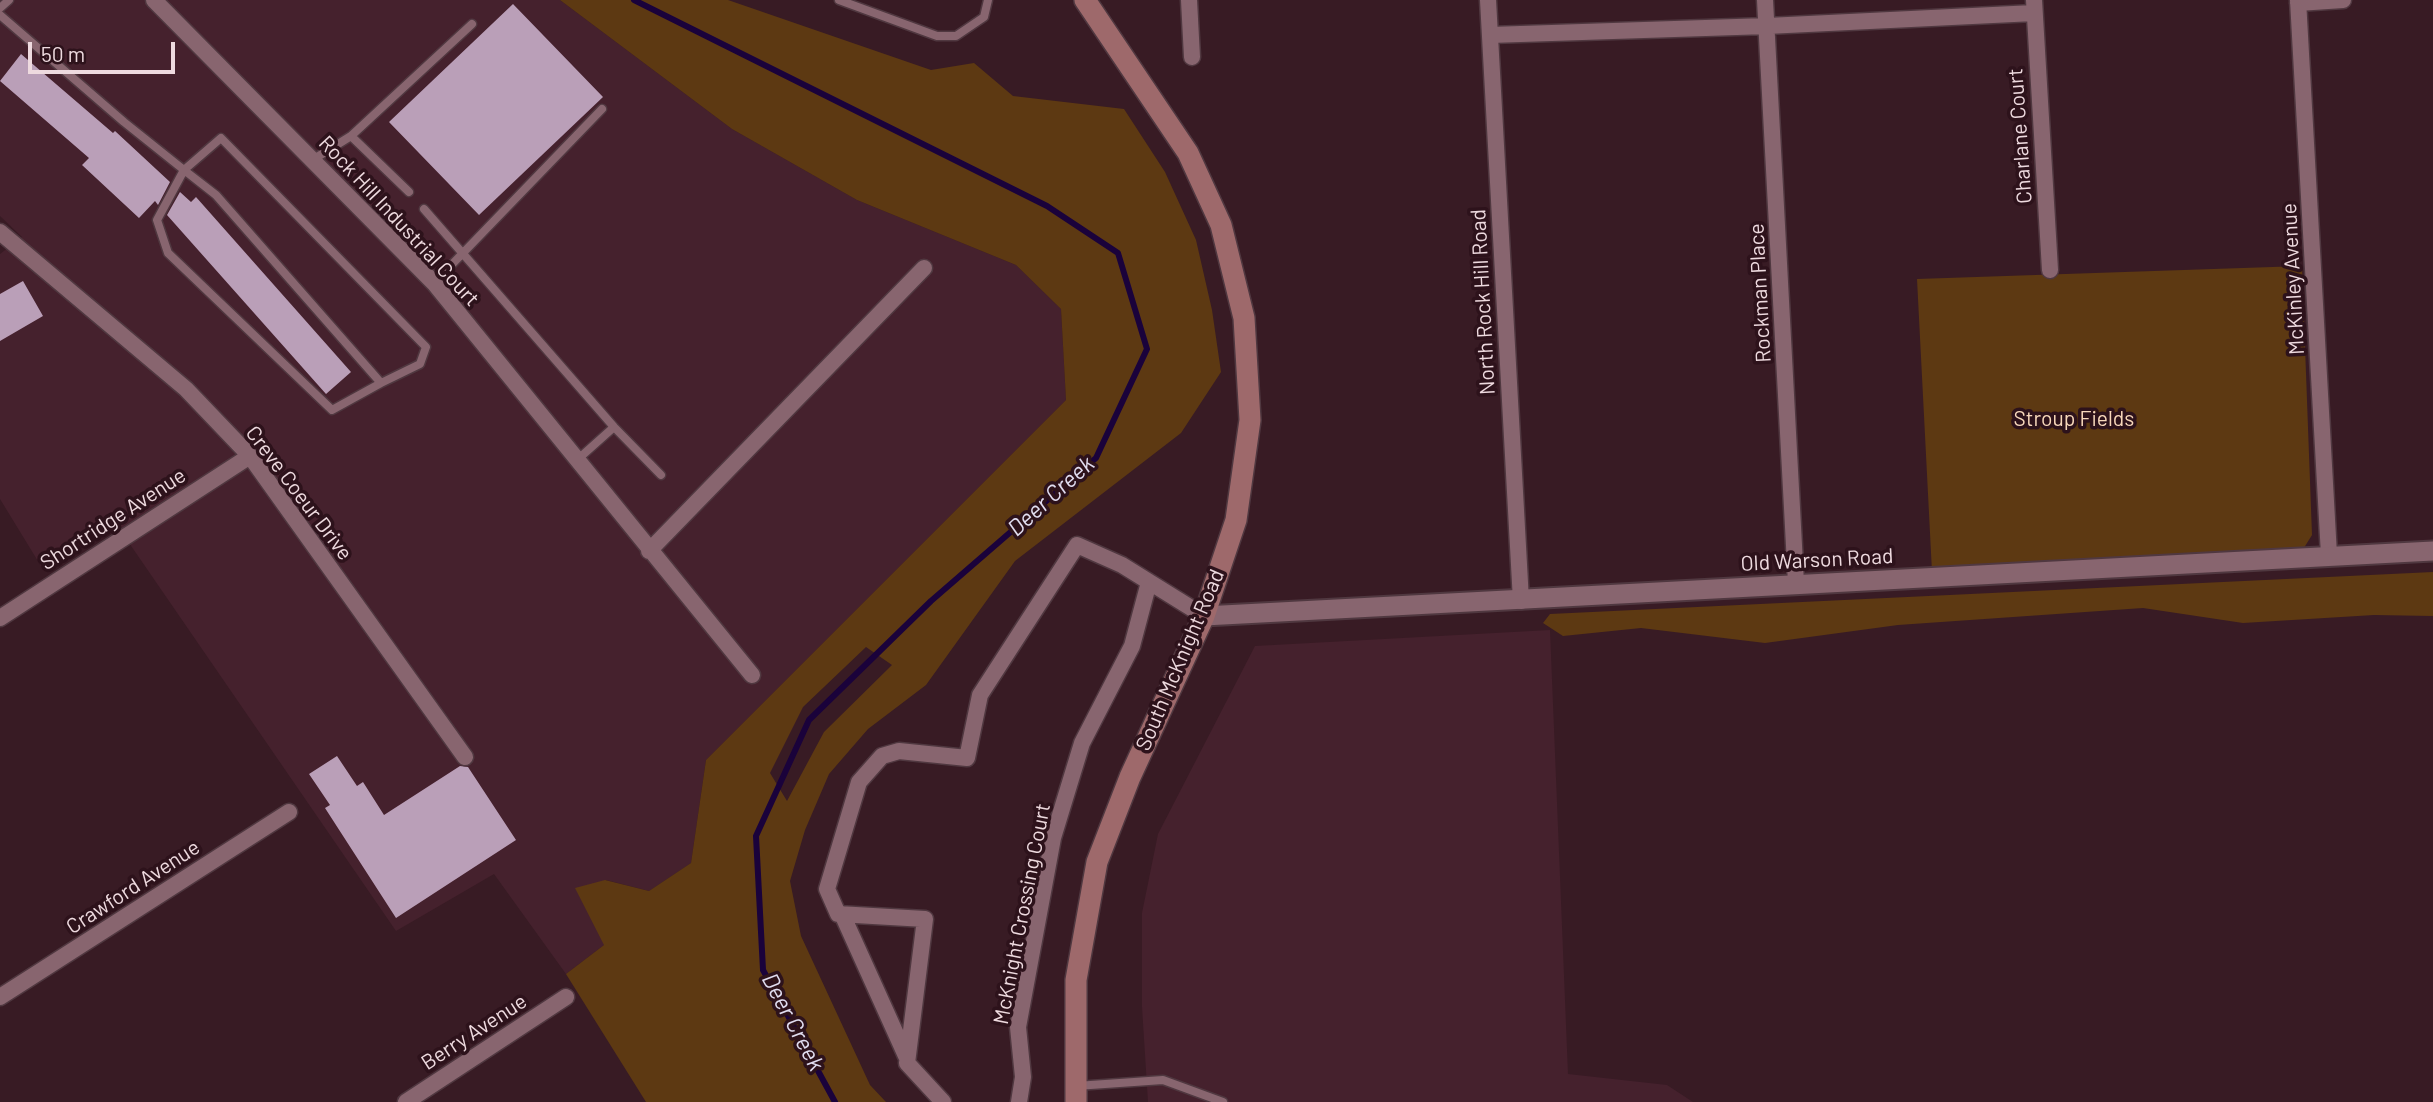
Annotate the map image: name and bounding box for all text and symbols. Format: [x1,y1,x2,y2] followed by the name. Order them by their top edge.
[32,28,178,72] scale bar
[41,41,85,66] text: 50 m
[2003,67,2037,205] street label: Charlane Court
[314,131,484,311] street label: Rock Hill Industrial Court
[2276,203,2310,355] street label: McKinley Avenue
[1466,208,1500,396] street label: North Rock Hill Road
[1744,223,1776,363] street label: Rockman Place
[2014,406,2134,432] park label: Stroup Fields
[240,421,358,565] street label: Creve Coeur Drive
[1002,450,1100,542] water label: Deer Creek
[36,463,190,575] street label: Shortridge Avenue
[1740,543,1894,577] street label: Old Warson Road
[1130,566,1230,754] street label: South McKnight Road
[988,801,1056,1027] street label: McKnight Crossing Court
[62,835,204,939] street label: Crawford Avenue
[756,968,830,1076] water label: Deer Creek
[416,989,532,1075] street label: Berry Avenue

